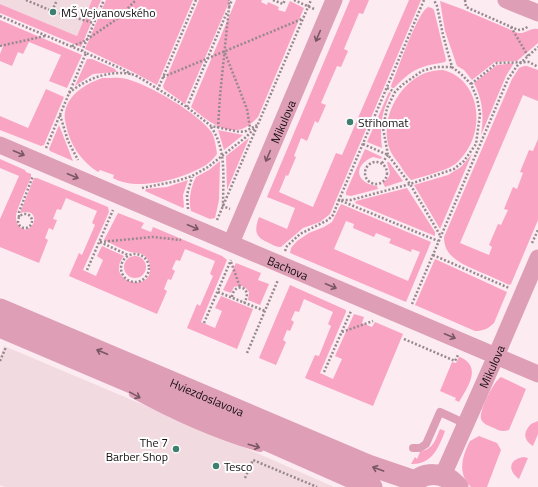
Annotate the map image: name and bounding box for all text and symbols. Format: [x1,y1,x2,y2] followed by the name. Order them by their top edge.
[61,3,156,22] place label: MŠ Vejvanovského
[48,7,58,17] marker: MŠ Vejvanovského
[314,29,322,41] one-way arrow
[265,97,300,146] street label: Mikulova
[358,113,409,132] place label: Střihomat
[345,117,355,127] marker: Střihomat
[263,149,271,161] one-way arrow
[12,150,24,157] one-way arrow
[67,173,79,181] one-way arrow
[187,224,199,231] one-way arrow
[264,250,312,285] street label: Bachova
[324,282,336,290] one-way arrow
[444,333,456,341] one-way arrow
[473,342,509,391] street label: Mikulova
[96,348,108,355] one-way arrow
[167,373,247,421] street label: Hviezdoslavova
[128,391,140,399] one-way arrow
[106,433,168,466] place label: The 7 Barber Shop
[247,443,260,450] one-way arrow
[171,444,181,454] marker: The 7 Barber Shop
[224,457,252,476] place label: Tesco
[211,461,221,471] marker: Tesco
[371,465,384,472] one-way arrow

